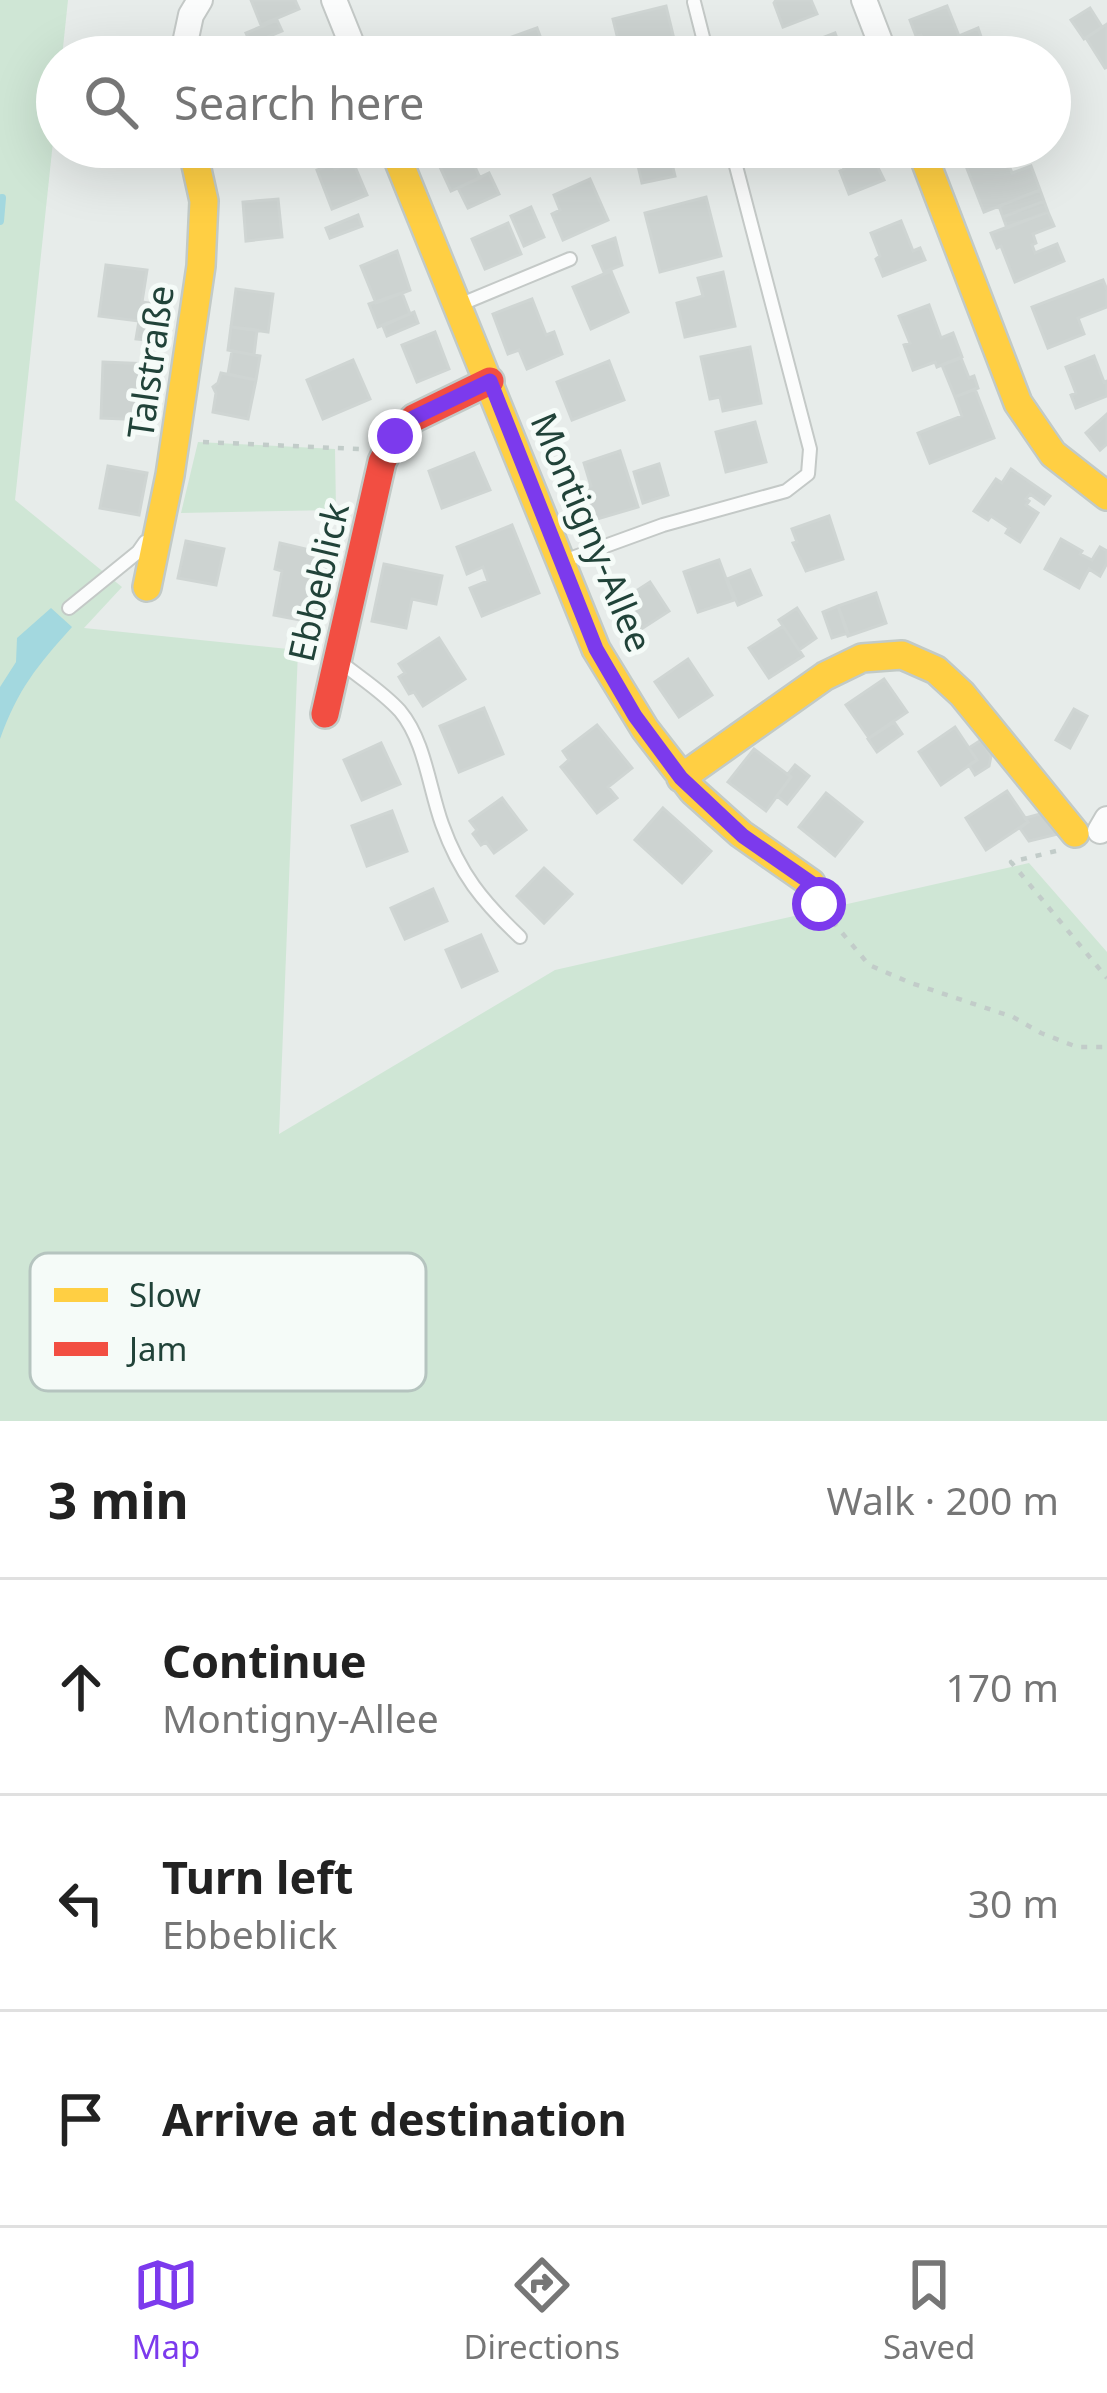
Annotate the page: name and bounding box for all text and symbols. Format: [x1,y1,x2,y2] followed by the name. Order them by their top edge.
[36,36,1071,168] search box
[78,69,144,135] icon: search
[174,72,424,133] text: Search here
[115,282,185,442] street label: Talstraße
[520,405,664,659] street label: Montigny-Allee
[368,409,422,463] route end
[276,498,360,666] street label: Ebbeblick
[792,877,846,931] route start
[30,1253,426,1391] legend
[129,1272,201,1317] text: Slow
[126,1326,187,1371] text: Jam
[48,1464,189,1534] text: 3 min
[826,1473,1059,1526] text: Walk · 200 m
[162,1630,367,1691] text: Continue
[48,1654,114,1720] icon: ahead
[945,1660,1059,1713] text: 170 m
[162,1691,439,1744] text: Montigny-Allee
[162,1846,353,1907] text: Turn left
[48,1870,114,1936] icon: left
[968,1876,1059,1929] text: 30 m
[162,1907,337,1960] text: Ebbeblick
[48,2086,114,2152] icon: arrive
[162,2088,627,2149] text: Arrive at destination
[132,2252,200,2369] tab: Map
[463,2252,620,2369] tab: Directions
[883,2252,975,2369] tab: Saved

